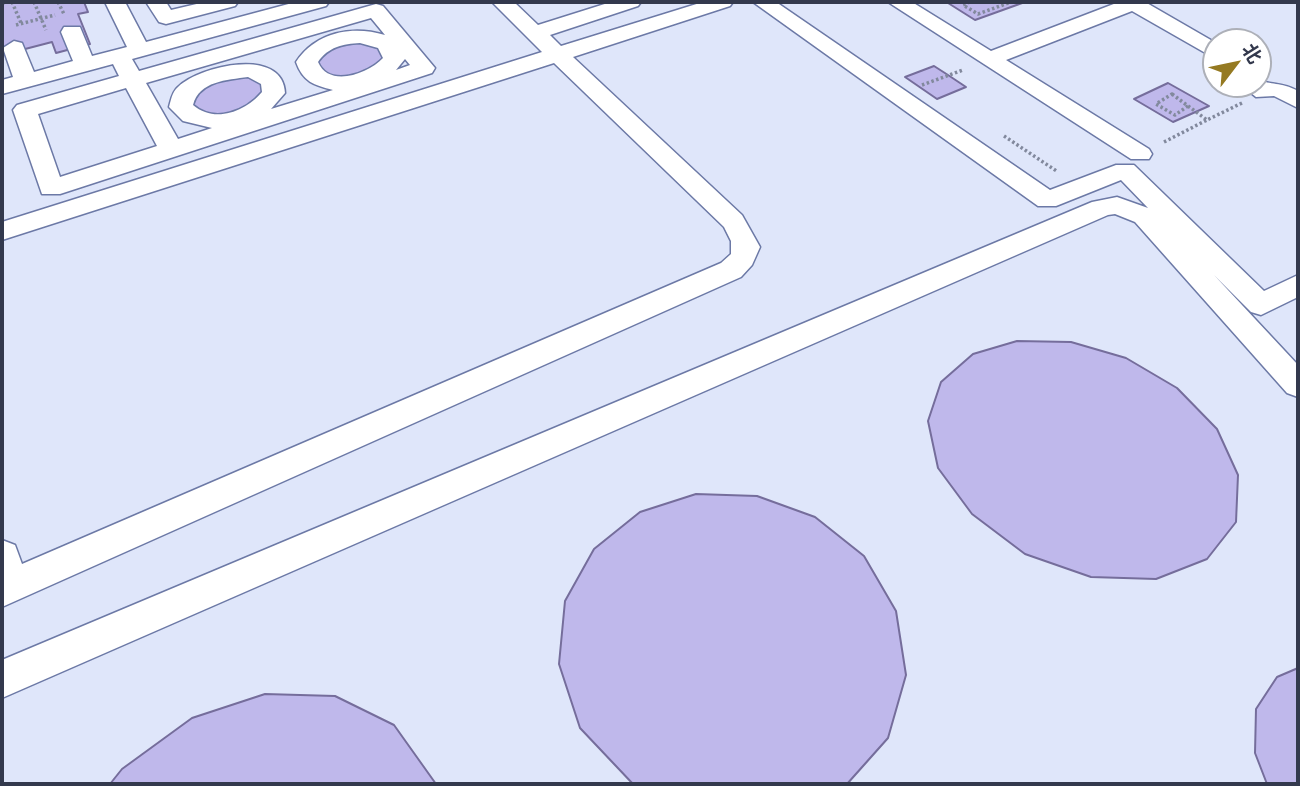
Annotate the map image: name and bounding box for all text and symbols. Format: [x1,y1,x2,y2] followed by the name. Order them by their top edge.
[1202,28,1272,98] north arrow
[1237,37,1270,68] text: 北

